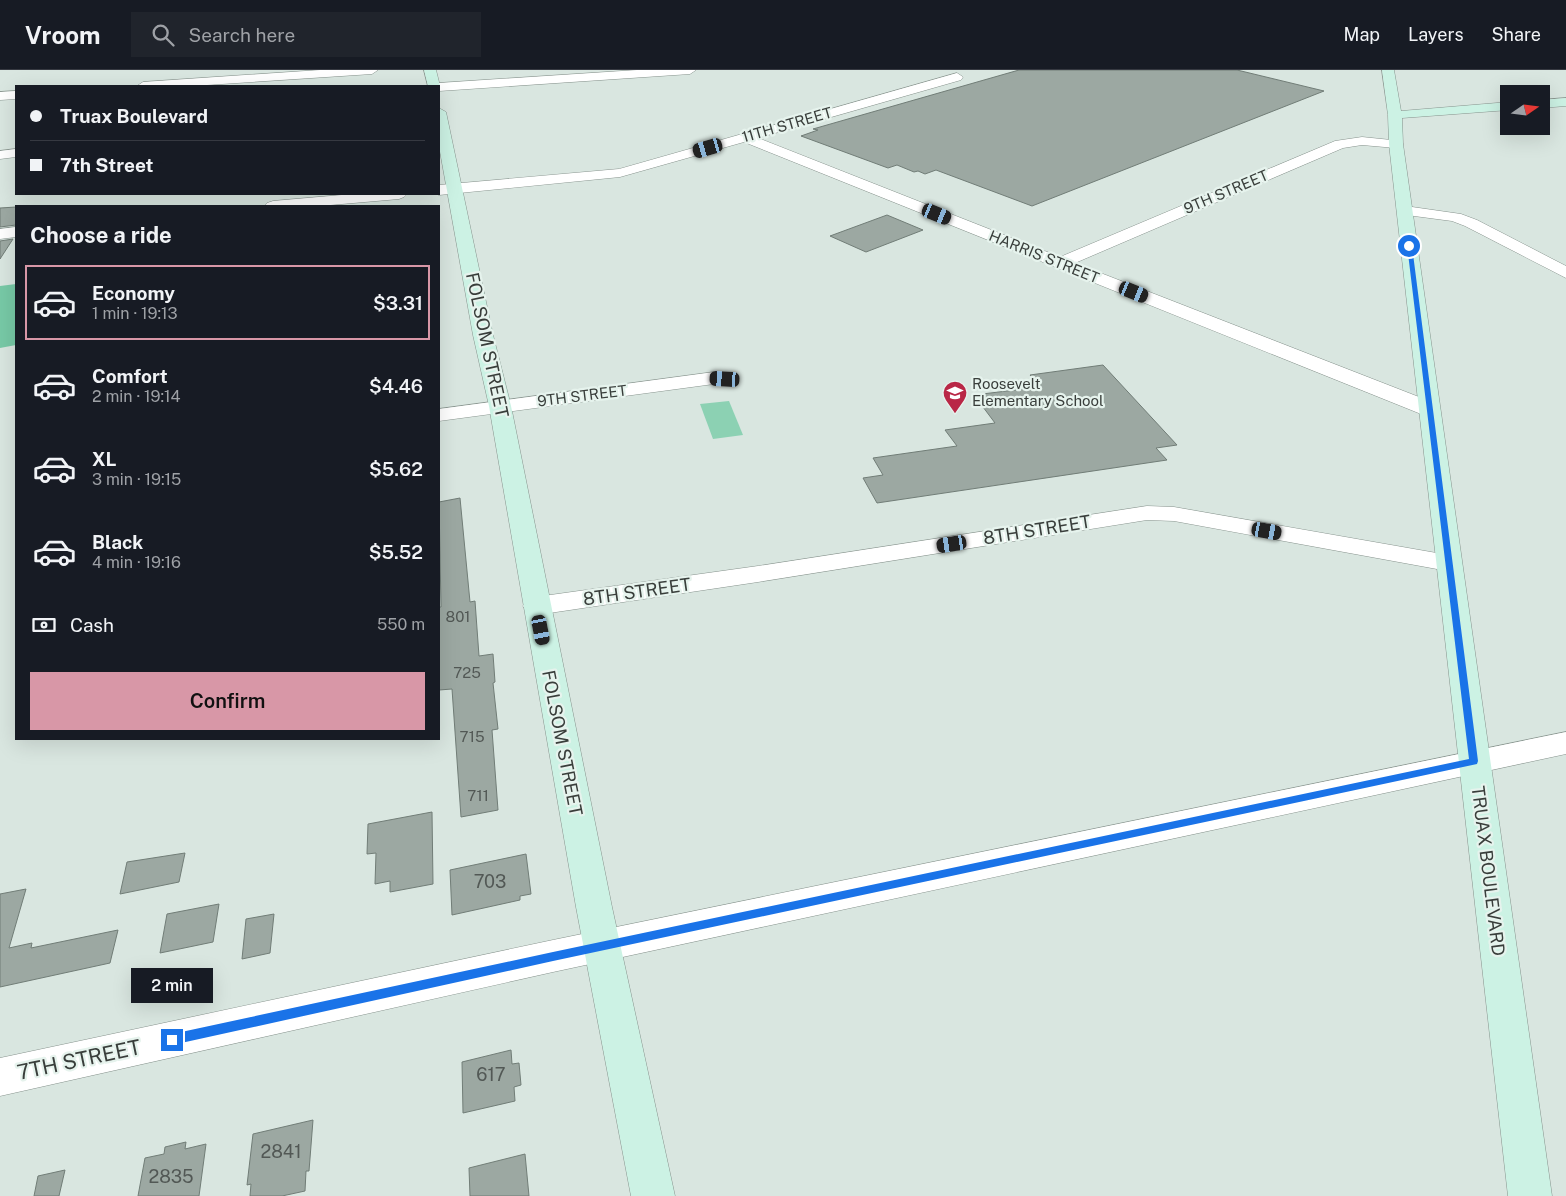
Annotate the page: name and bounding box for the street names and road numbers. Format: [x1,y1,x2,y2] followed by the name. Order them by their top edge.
[740,104,834,146] street label: 11TH STREET
[1181,166,1271,217] street label: 9TH STREET
[987,227,1102,286] street label: HARRIS STREET
[462,270,513,420] street label: FOLSOM STREET
[536,382,628,409] street label: 9TH STREET
[982,511,1092,548] street label: 8TH STREET
[582,574,692,609] street label: 8TH STREET
[538,668,587,818] street label: FOLSOM STREET
[1468,785,1509,957] street label: TRUAX BOULEVARD
[15,1034,143,1085] street label: 7TH STREET

